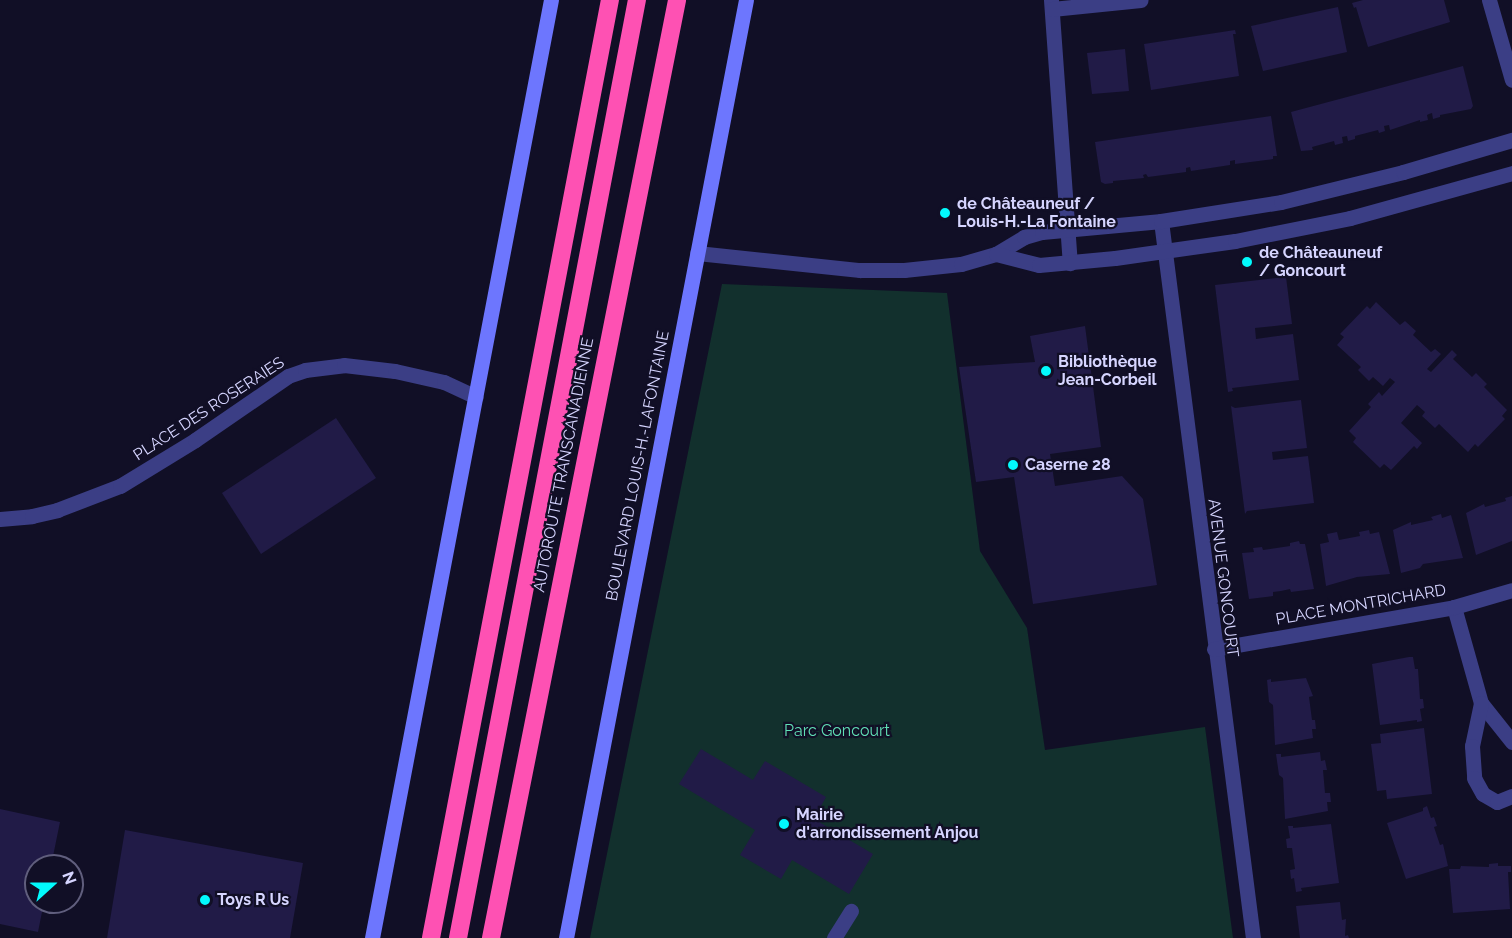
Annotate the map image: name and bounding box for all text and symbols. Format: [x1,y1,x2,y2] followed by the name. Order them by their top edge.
[957,194,1116,232] place label: de Châteauneuf / Louis-H.-La Fontaine
[938,206,952,220] marker: de Châteauneuf / Louis-H.-La Fontaine
[1259,243,1382,281] place label: de Châteauneuf / Goncourt
[1240,255,1254,269] marker: de Châteauneuf / Goncourt
[602,329,674,603] street label: BOULEVARD LOUIS-H.-LAFONTAINE
[530,336,598,594] street label: AUTOROUTE TRANSCANADIENNE
[1058,352,1157,390] place label: Bibliothèque Jean-Corbeil
[130,353,288,465] street label: PLACE DES ROSERAIES
[1039,364,1053,378] marker: Bibliothèque Jean-Corbeil
[1025,455,1111,475] place label: Caserne 28
[1006,458,1020,472] marker: Caserne 28
[1204,498,1242,658] street label: AVENUE GONCOURT
[1274,581,1448,629] street label: PLACE MONTRICHARD
[784,721,890,741] park label: Parc Goncourt
[796,805,979,843] place label: Mairie d'arrondissement Anjou
[777,817,791,831] marker: Mairie d'arrondissement Anjou
[24,854,84,914] north arrow
[58,869,80,887] text: N
[217,890,289,910] place label: Toys R Us
[198,893,212,907] marker: Toys R Us

